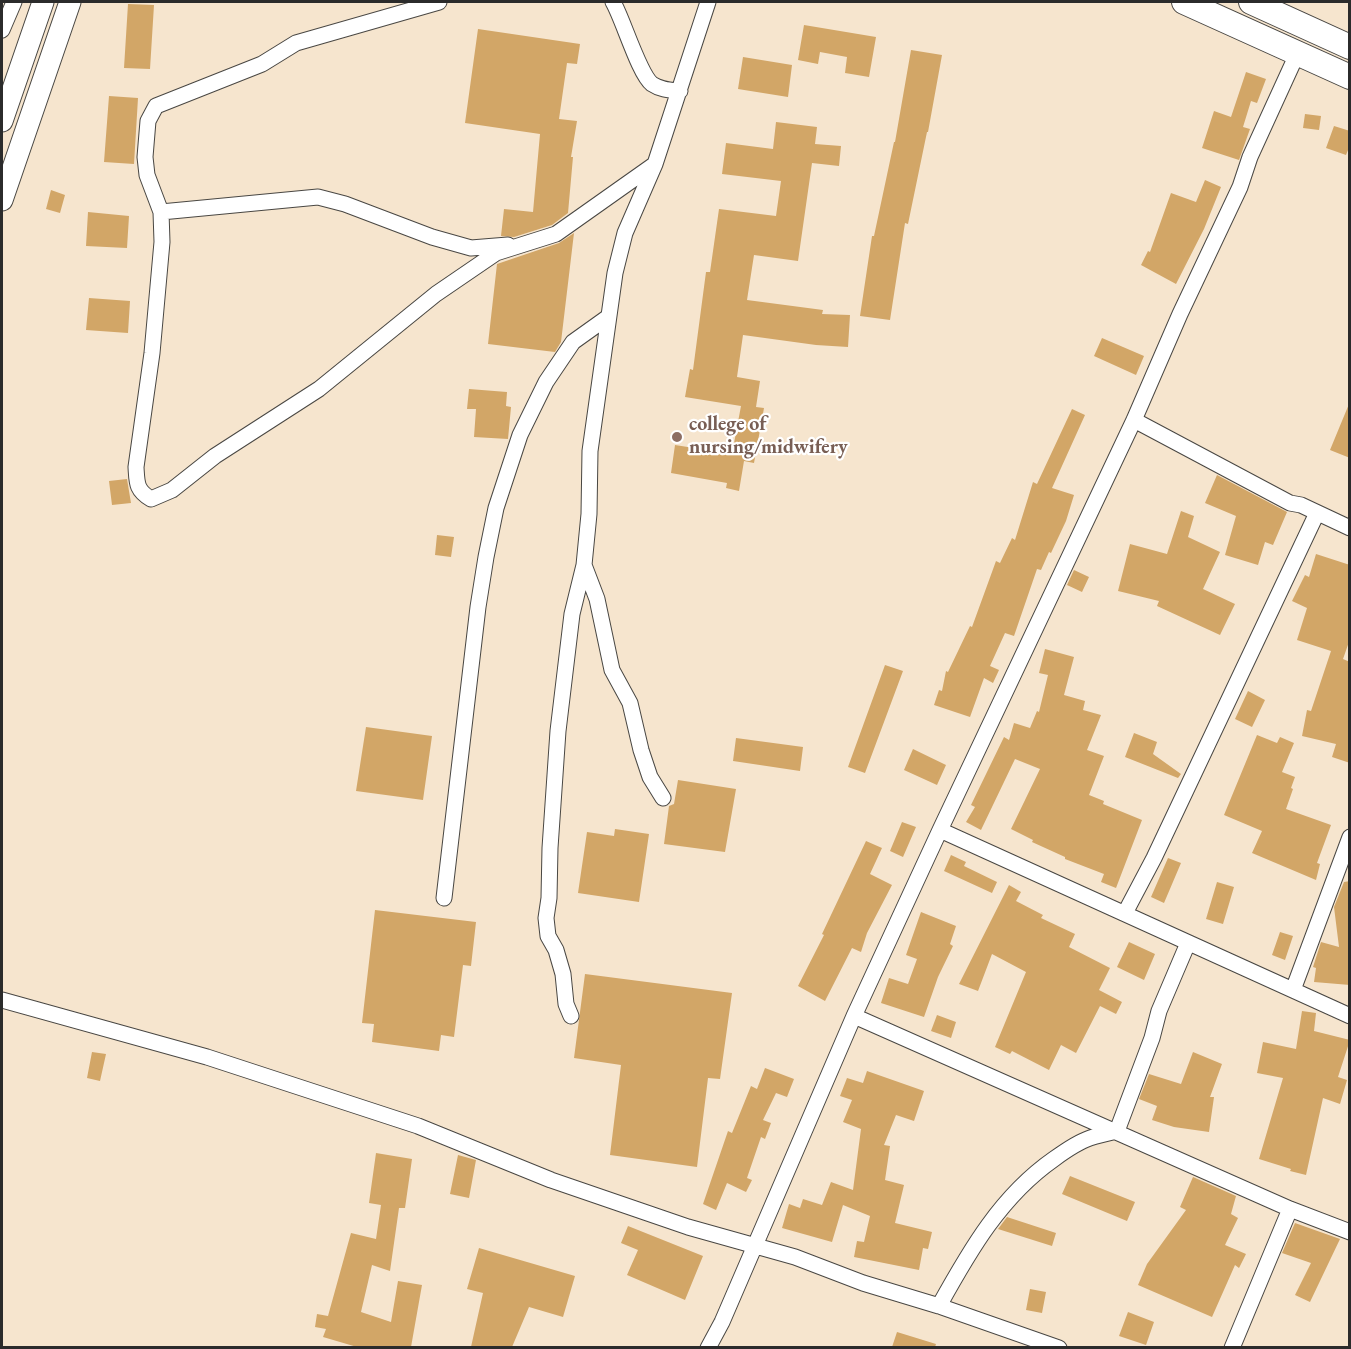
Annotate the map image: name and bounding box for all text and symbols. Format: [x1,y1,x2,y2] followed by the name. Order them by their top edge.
[689,413,848,460] place label: college of nursing/midwifery
[670,430,684,444] marker: college of nursing/midwifery

